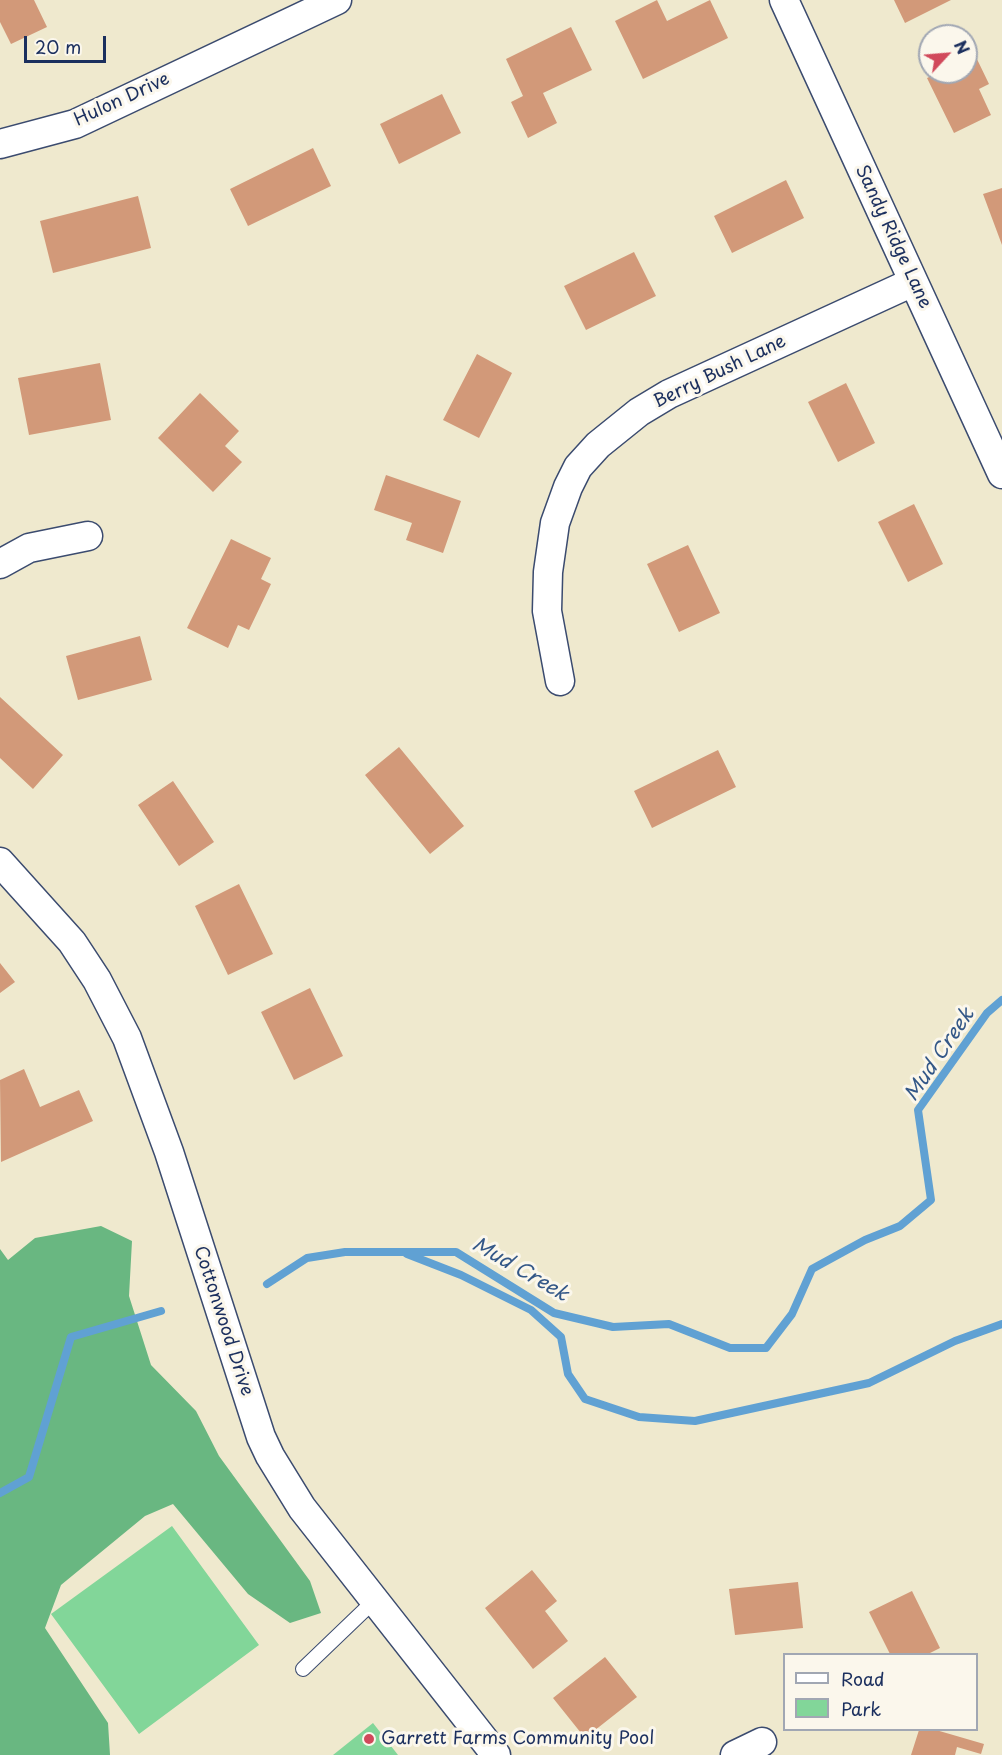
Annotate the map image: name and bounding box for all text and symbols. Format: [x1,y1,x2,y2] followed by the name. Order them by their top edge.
[27,24,110,62] scale bar
[918,24,978,84] north arrow
[35,33,81,60] text: 20 m
[949,36,976,58] text: N
[71,68,173,132] street label: Hulon Drive
[850,162,936,312] street label: Sandy Ridge Lane
[650,331,790,413] street label: Berry Bush Lane
[900,1004,980,1106] water label: Mud Creek
[468,1233,572,1307] water label: Mud Creek
[189,1243,257,1399] street label: Cottonwood Drive
[783,1653,978,1731] legend
[841,1665,885,1692] text: Road
[841,1695,881,1722] text: Park
[381,1728,654,1750] place label: Garrett Farms Community Pool
[362,1732,376,1746] marker: Garrett Farms Community Pool

